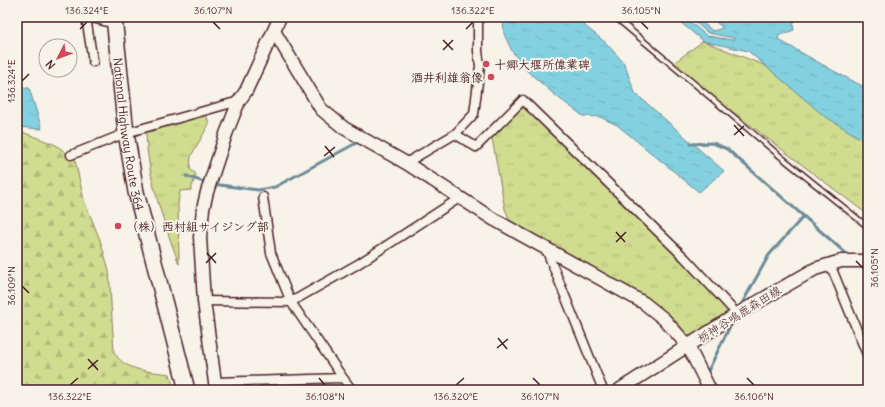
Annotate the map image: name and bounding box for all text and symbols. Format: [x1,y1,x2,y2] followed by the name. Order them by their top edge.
[65,4,109,17] text: 136.324°E
[194,4,232,17] text: 36.107°N
[451,4,495,17] text: 136.322°E
[621,4,661,17] text: 36.105°N
[38,38,78,78] north arrow
[43,57,58,72] text: N
[111,57,148,212] street label: National Highway Route 364
[494,57,590,72] place label: 十郷大堰所偉業碑
[5,59,18,103] text: 136.324°E
[481,59,491,69] marker: 十郷大堰所偉業碑
[411,70,483,85] place label: 酒井利雄翁像
[486,72,496,82] marker: 酒井利雄翁像
[126,219,269,234] place label: （株）西村組サイジング部
[113,221,123,231] marker: （株）西村組サイジング部
[868,248,881,288] text: 36.105°N
[5,266,18,306] text: 36.109°N
[694,282,784,346] street label: 栃神谷鳴鹿森田線
[48,390,92,403] text: 136.322°E
[305,390,345,403] text: 36.108°N
[434,390,478,403] text: 136.320°E
[521,390,559,403] text: 36.107°N
[734,390,774,403] text: 36.106°N

